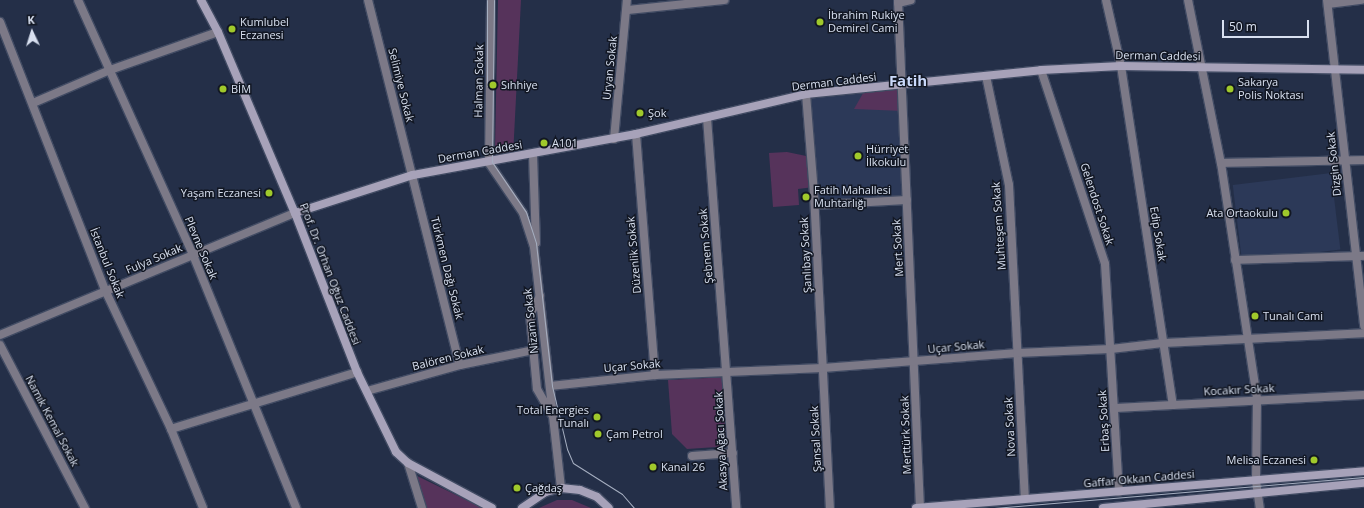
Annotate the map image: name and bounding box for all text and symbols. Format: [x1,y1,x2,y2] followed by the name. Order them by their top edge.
[828,9,905,35] place label: İbrahim Rukiye Demirel Cami
[12,12,52,52] north arrow
[27,12,35,27] text: K
[1224,12,1311,38] scale bar
[240,16,289,42] place label: Kumlubel Eczanesi
[815,17,825,27] marker: İbrahim Rukiye Demirel Cami
[1229,18,1257,35] text: 50 m
[227,24,237,34] marker: Kumlubel Eczanesi
[600,35,620,101] street label: Uryan Sokak
[472,44,486,118] street label: Halman Sokak
[385,47,417,123] street label: Selimiye Sokak
[1115,49,1201,63] street label: Derman Caddesi
[791,70,877,94] street label: Derman Caddesi
[889,72,927,90] district label: Fatih
[1238,76,1304,102] place label: Sakarya Polis Noktası
[501,78,538,92] place label: Sıhhiye
[488,80,498,90] marker: Sıhhiye
[231,82,251,96] place label: BİM
[218,84,228,94] marker: BİM
[1225,84,1235,94] marker: Sakarya Polis Noktası
[648,106,666,120] place label: Şok
[635,108,645,118] marker: Şok
[1324,131,1344,197] street label: Dizgin Sokak
[552,136,578,150] place label: A101
[437,138,523,166] street label: Derman Caddesi
[539,138,549,148] marker: A101
[866,143,908,169] place label: Hürriyet İlkokulu
[853,151,863,161] marker: Hürriyet İlkokulu
[1078,161,1116,247] street label: Gelendost Sokak
[989,182,1009,270] street label: Muhteşem Sokak
[814,184,891,210] place label: Fatih Mahallesi Muhtarlığı
[181,186,261,200] place label: Yaşam Eczanesi
[264,188,274,198] marker: Yaşam Eczanesi
[801,192,811,202] marker: Fatih Mahallesi Muhtarlığı
[297,201,363,347] street label: Prof. Dr. Orhan Oğuz Caddesi
[1147,206,1169,262] street label: Edip Sokak
[1206,206,1278,220] place label: Ata Ortaokulu
[696,208,716,284] street label: Şebnem Sokak
[1281,208,1291,218] marker: Ata Ortaokulu
[182,215,220,281] street label: Plevne Sokak
[428,215,466,321] street label: Türkmen Dağı Sokak
[624,216,644,294] street label: Düzenlik Sokak
[797,217,815,293] street label: Şanlıbay Sokak
[890,219,906,277] street label: Mert Sokak
[87,226,127,300] street label: İstanbul Sokak
[124,241,184,277] street label: Fulya Sokak
[521,288,541,354] street label: Nizam Sokak
[1263,309,1323,323] place label: Tunalı Cami
[1250,311,1260,321] marker: Tunalı Cami
[927,338,985,356] street label: Uçar Sokak
[411,343,485,373] street label: Balören Sokak
[603,357,661,375] street label: Uçar Sokak
[22,373,82,469] street label: Namık Kemal Sokak
[1203,382,1275,398] street label: Kocakır Sokak
[1096,390,1112,452] street label: Erbaş Sokak
[712,391,730,491] street label: Akasya Ağacı Sokak
[898,395,914,475] street label: Merttürk Sokak
[1002,397,1018,457] street label: Nova Sokak
[517,404,589,430] place label: Total Energies Tunalı
[808,406,824,472] street label: Şansal Sokak
[592,412,602,422] marker: Total Energies Tunalı
[606,427,663,441] place label: Çam Petrol
[593,429,603,439] marker: Çam Petrol
[1227,453,1306,467] place label: Melisa Eczanesi
[1309,455,1319,465] marker: Melisa Eczanesi
[661,460,705,474] place label: Kanal 26
[648,462,658,472] marker: Kanal 26
[1083,468,1195,490] street label: Gaffar Okkan Caddesi
[525,481,562,495] place label: Çağdaş
[512,483,522,493] marker: Çağdaş

